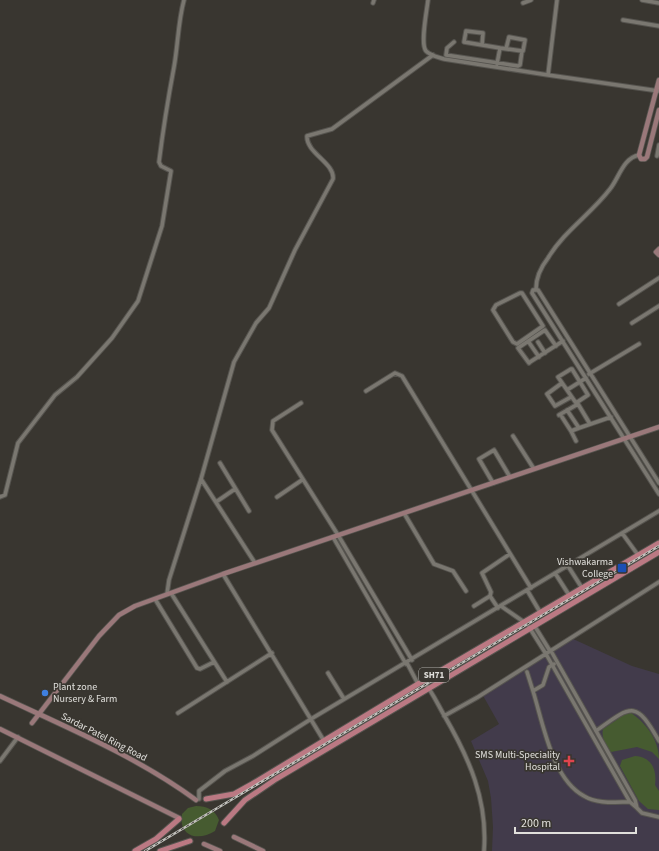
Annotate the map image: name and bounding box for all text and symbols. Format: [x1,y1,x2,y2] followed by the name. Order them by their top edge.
[557,555,613,581] place label: Vishwakarma College
[616,562,628,574] marker: Vishwakarma College
[419,668,449,682] road number: SH71
[53,680,117,706] place label: Plant zone Nursery & Farm
[40,688,50,698] marker: Plant zone Nursery & Farm
[59,709,149,765] street label: Sardar Patel Ring Road
[475,748,560,774] place label: SMS Multi-Speciality Hospital
[563,755,575,767] marker: SMS Multi-Speciality Hospital
[515,809,636,835] scale bar
[521,815,551,832] text: 200 m

